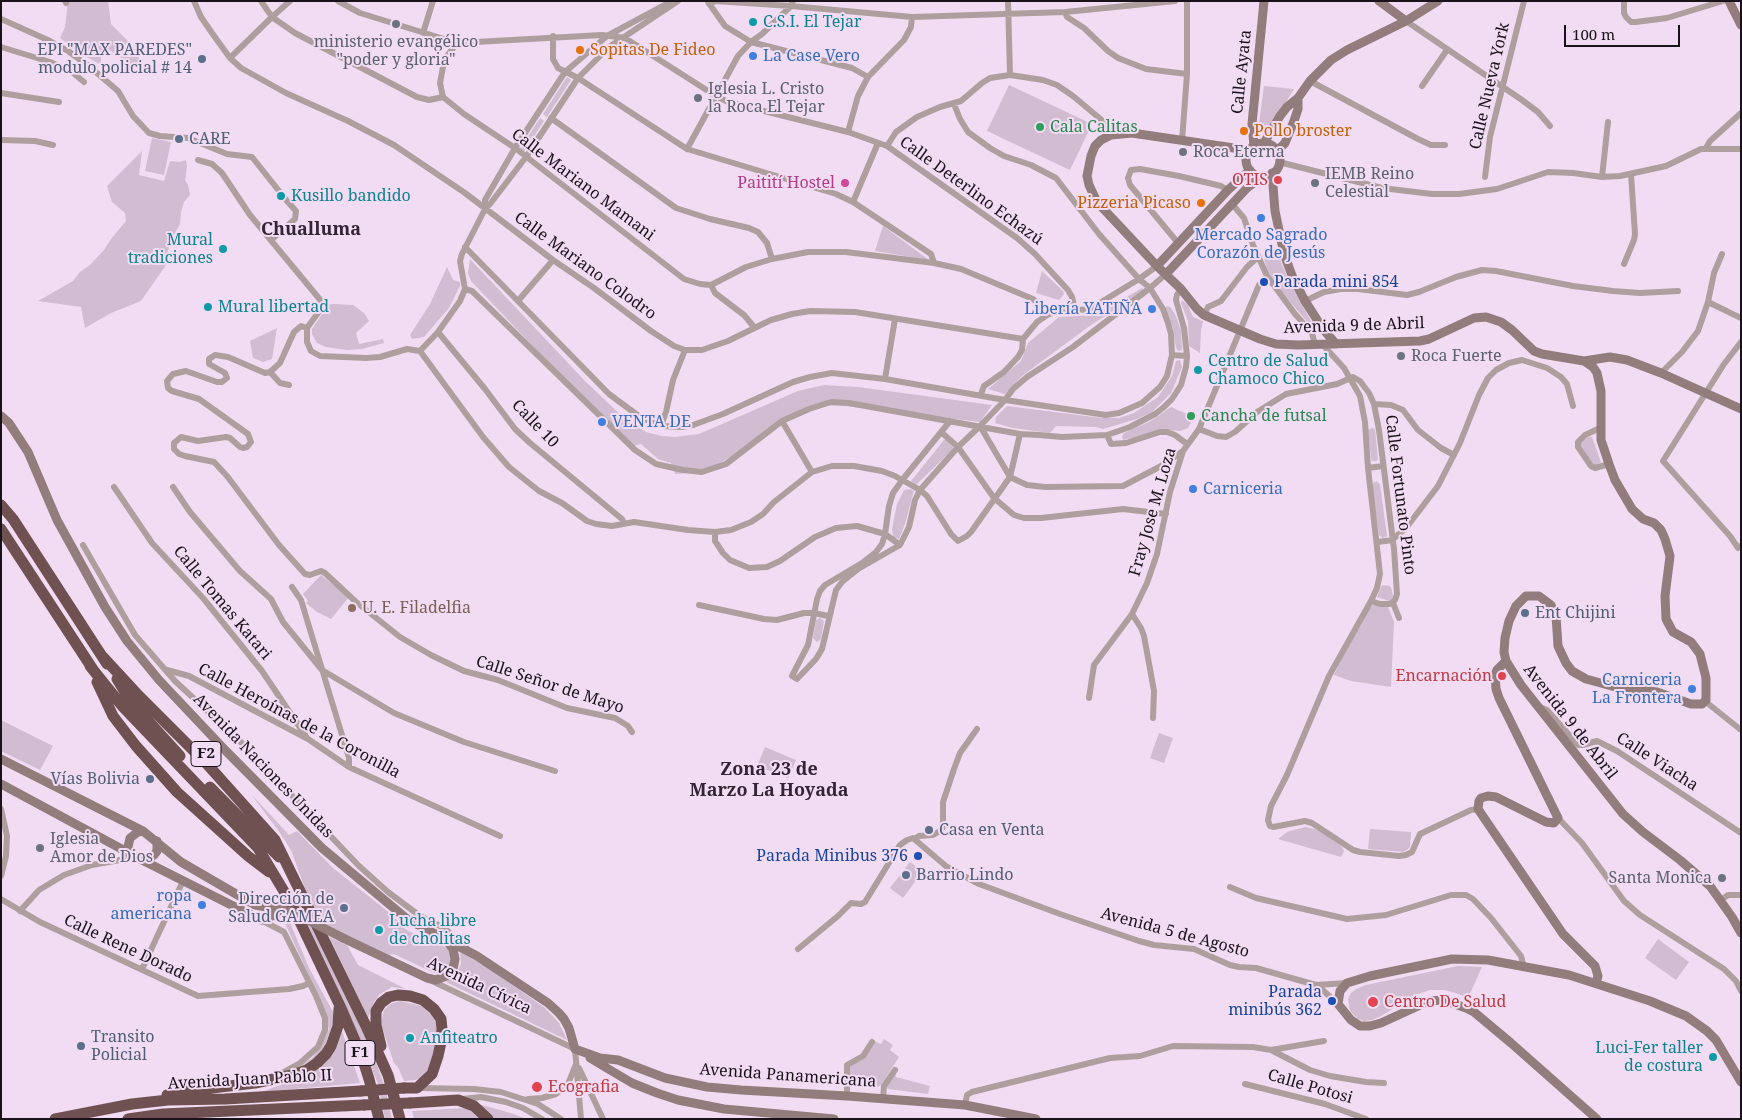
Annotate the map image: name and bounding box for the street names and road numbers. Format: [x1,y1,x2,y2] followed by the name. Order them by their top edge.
[1466,21,1514,151] street label: Calle Nueva York
[1228,29,1256,115] street label: Calle Ayata
[508,125,658,245] street label: Calle Mariano Mamani
[896,133,1046,249] street label: Calle Deterlino Echazú
[510,208,660,324] street label: Calle Mariano Colodro
[1283,314,1425,338] street label: Avenida 9 de Abril
[507,396,563,452] street label: Calle 10
[1381,414,1419,576] street label: Calle Fortunato Pinto
[1125,445,1181,579] street label: Fray Jose M. Loza
[169,542,275,664] street label: Calle Tomas Katari
[474,652,626,718] street label: Calle Señor de Mayo
[195,659,403,783] street label: Calle Heroínas de la Coronilla
[1519,661,1621,783] street label: Avenida 9 de Abril
[189,690,337,842] street label: Avenida Naciones Unidas
[1613,729,1701,795] street label: Calle Viacha
[191,742,221,766] road number: F2
[1099,904,1251,962] street label: Avenida 5 de Agosto
[61,911,195,987] street label: Calle Rene Dorado
[424,953,534,1019] street label: Avenida Cívica
[345,1040,375,1066] road number: F1
[699,1060,877,1092] street label: Avenida Panamericana
[167,1066,333,1094] street label: Avenida Juan Pablo II
[1265,1066,1355,1108] street label: Calle Potosi

